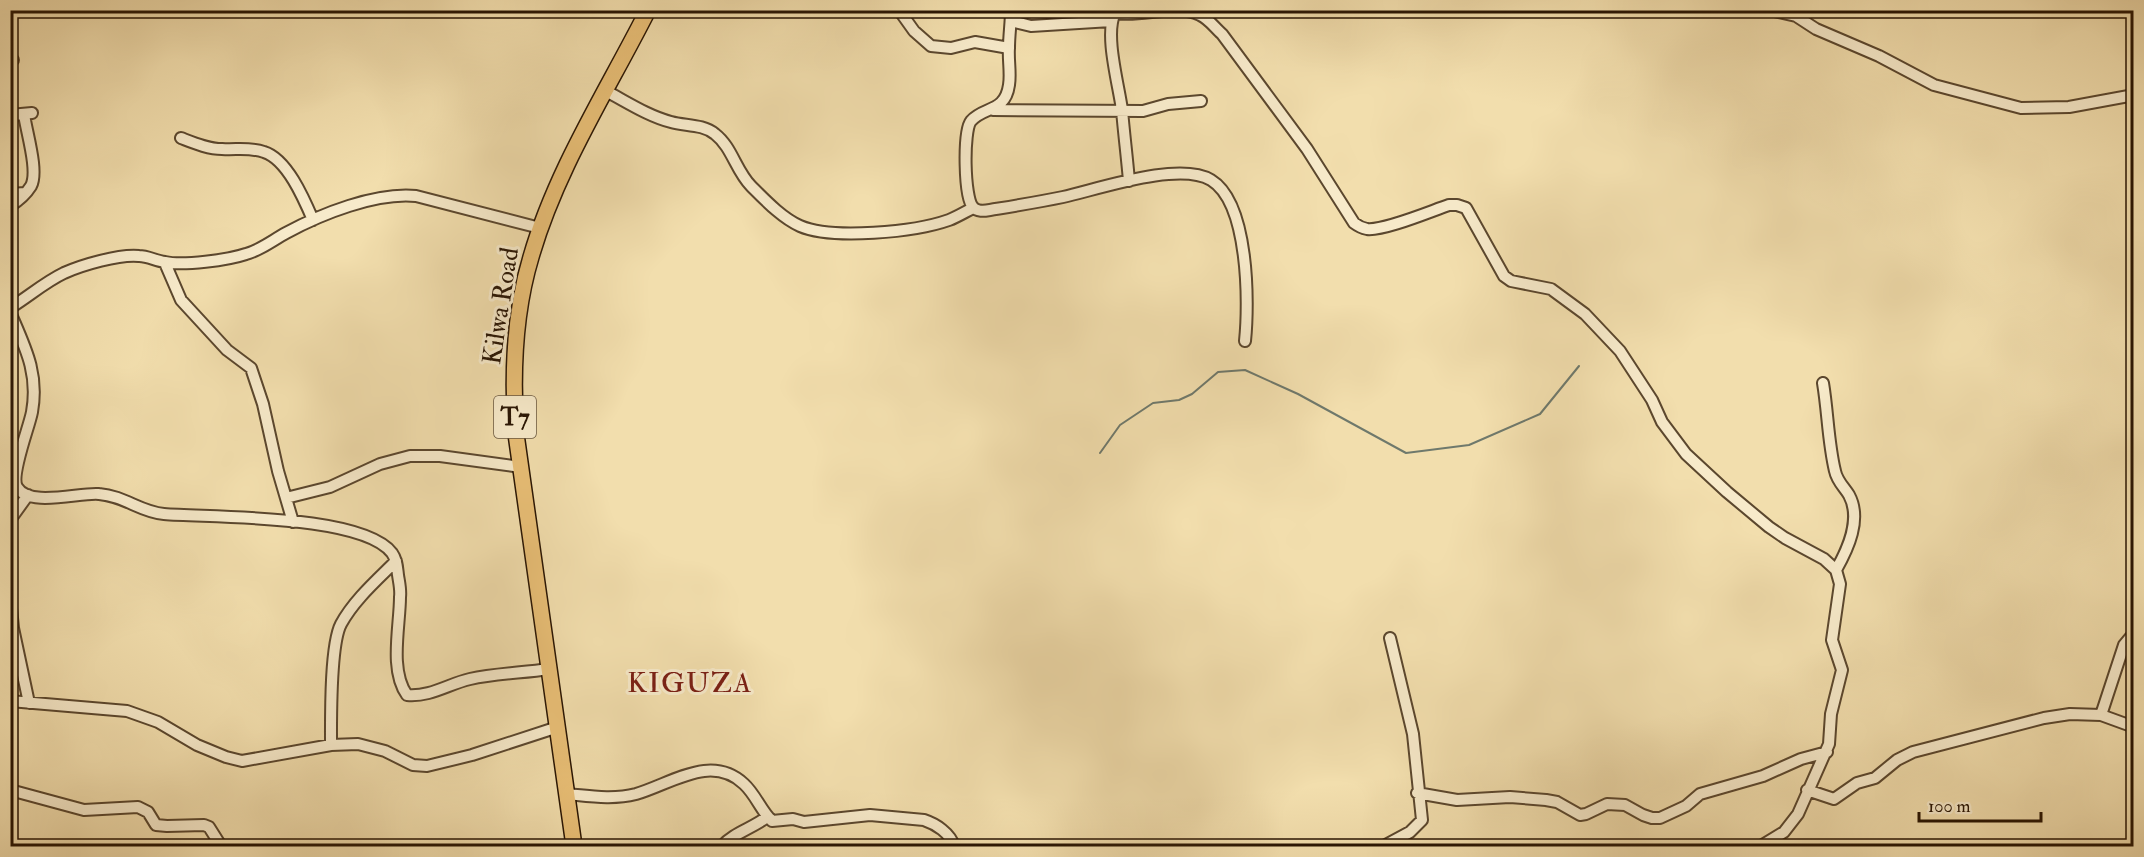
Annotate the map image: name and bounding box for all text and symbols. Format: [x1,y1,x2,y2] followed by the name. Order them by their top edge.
[476,245,526,367] street label: Kilwa Road
[494,396,536,438] road number: T7
[627,666,753,701] district label: KIGUZA
[1919,785,2040,823] scale bar
[1928,795,1971,818] text: 100 m

